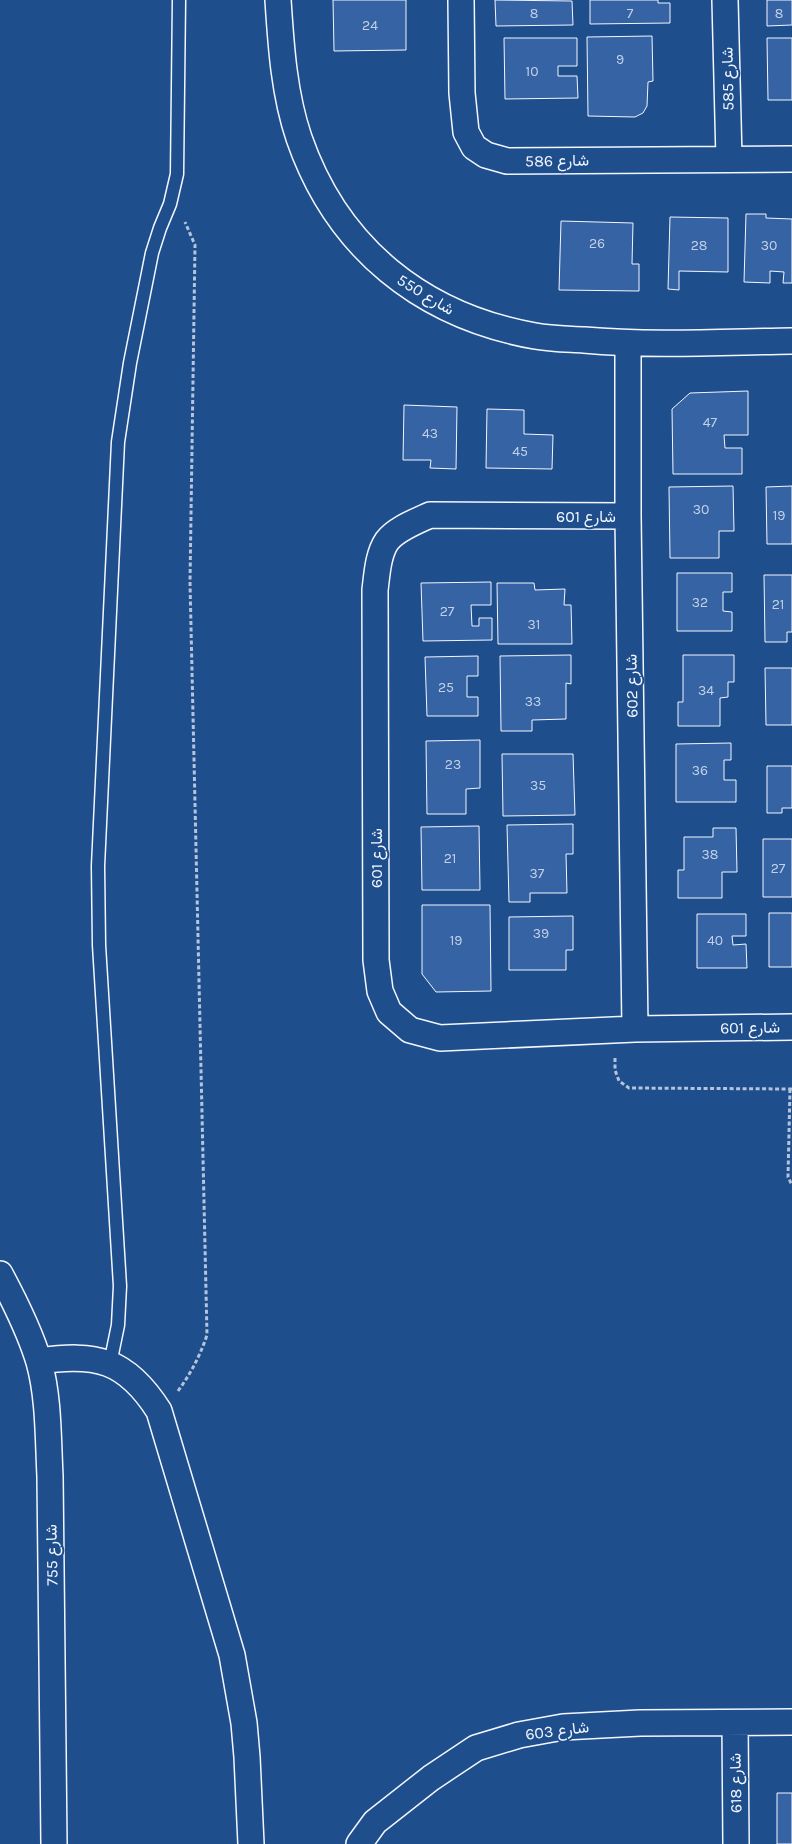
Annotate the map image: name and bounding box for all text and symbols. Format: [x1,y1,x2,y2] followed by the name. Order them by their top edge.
[530,5,538,22] house number: 8
[627,5,634,22] house number: 7
[775,5,783,22] house number: 8
[362,17,378,34] house number: 24
[717,47,740,111] street label: شارع 585
[616,51,624,68] house number: 9
[526,63,538,80] house number: 10
[525,150,589,173] street label: شارع 586
[589,235,605,252] house number: 26
[691,237,707,254] house number: 28
[761,237,777,254] house number: 30
[393,270,458,321] street label: شارع 550
[703,414,718,431] house number: 47
[422,425,438,442] house number: 43
[512,443,528,460] house number: 45
[693,501,709,518] house number: 30
[556,507,616,528] street label: شارع 601
[773,507,785,524] house number: 19
[692,594,708,611] house number: 32
[772,596,784,613] house number: 21
[440,603,455,620] house number: 27
[528,616,540,633] house number: 31
[621,654,644,718] street label: شارع 602
[438,679,454,696] house number: 25
[698,682,714,699] house number: 34
[525,693,541,710] house number: 33
[445,756,461,773] house number: 23
[692,762,708,779] house number: 36
[530,777,546,794] house number: 35
[367,828,388,888] street label: شارع 601
[702,846,718,863] house number: 38
[444,850,456,867] house number: 21
[771,860,786,877] house number: 27
[530,865,545,882] house number: 37
[533,925,549,942] house number: 39
[450,932,462,949] house number: 19
[707,932,723,949] house number: 40
[720,1017,780,1040] street label: شارع 601
[41,1524,64,1586] street label: شارع 755
[524,1717,590,1746] street label: شارع 603
[725,1753,748,1813] street label: شارع 618

